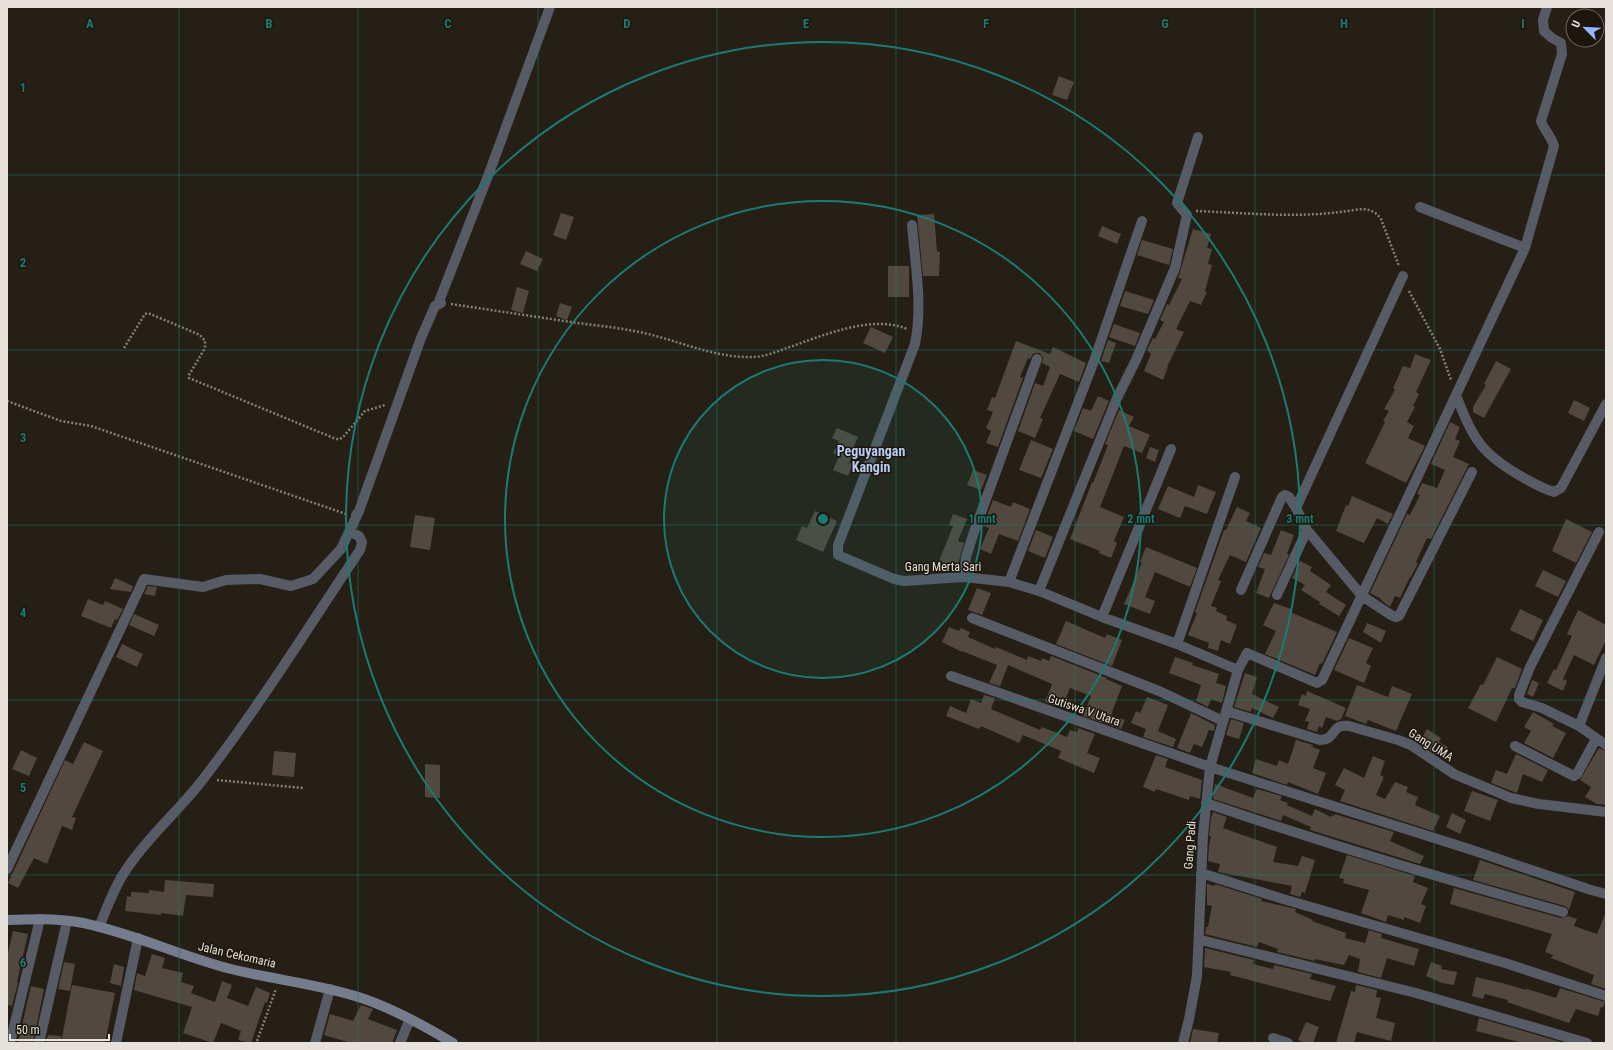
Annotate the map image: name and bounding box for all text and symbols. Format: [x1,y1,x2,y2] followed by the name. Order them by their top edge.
[1565,8,1605,48] north arrow
[86,16,94,31] text: A
[265,16,273,31] text: B
[444,16,452,31] text: C
[623,16,631,31] text: D
[803,16,810,31] text: E
[983,16,989,31] text: F
[1161,16,1169,31] text: G
[1340,16,1348,31] text: H
[1521,16,1525,31] text: I
[1569,19,1584,30] text: U
[20,80,26,95] text: 1
[20,255,27,270] text: 2
[20,430,26,445] text: 3
[837,443,905,475] district label: Peguyangan Kangin
[816,512,830,526] centre of rings
[968,512,996,526] text: 1 mnt
[1127,512,1155,526] text: 2 mnt
[1286,512,1314,526] text: 3 mnt
[905,560,981,574] street label: Gang Merta Sari
[20,605,27,620] text: 4
[1046,691,1122,729] street label: Gutiswa V Utara
[1406,726,1456,764] street label: Gang UMA
[20,780,27,795] text: 5
[1181,820,1199,870] street label: Gang Padi
[197,939,278,971] street label: Jalan Cekomaria
[20,955,27,970] text: 6
[10,1016,109,1042] scale bar
[16,1023,40,1037] text: 50 m

